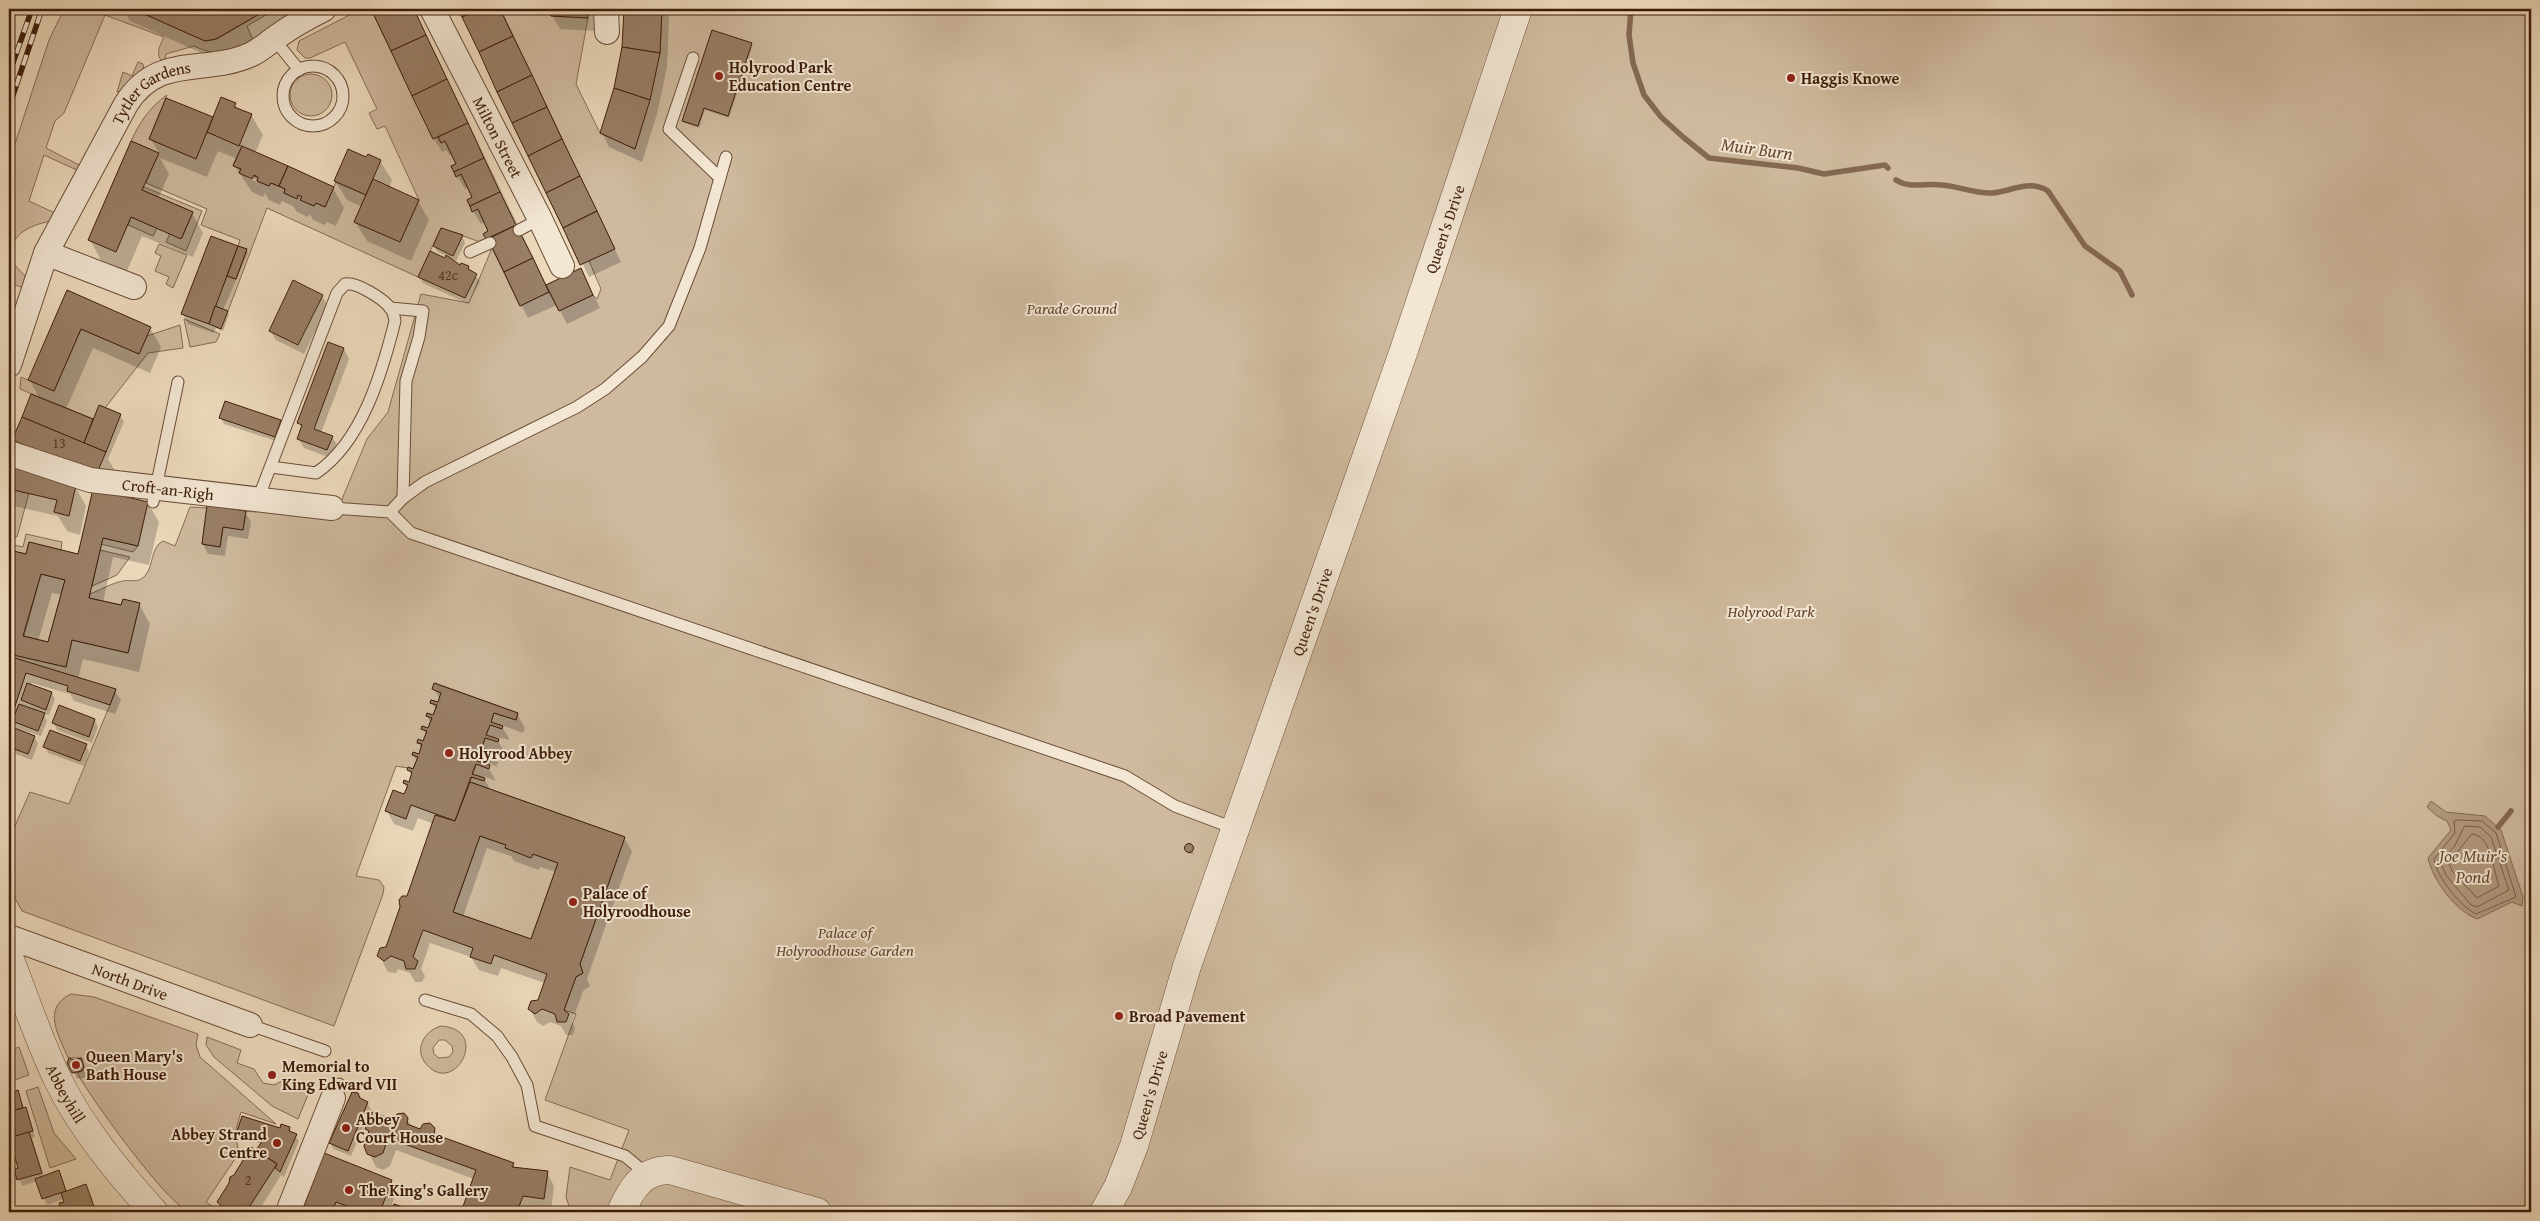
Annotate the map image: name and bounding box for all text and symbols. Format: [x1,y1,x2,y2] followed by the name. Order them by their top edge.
[105,55,192,129] street label: Tytler Gardens
[729,55,852,97] place label: Holyrood Park Education Centre
[1801,66,1900,90] place label: Haggis Knowe
[713,70,725,82] marker: Holyrood Park Education Centre
[1785,72,1797,84] marker: Haggis Knowe
[467,92,529,182] street label: Milton Street
[1720,130,1795,167] water label: Muir Burn
[1418,181,1470,277] street label: Queen's Drive
[438,265,458,285] house number: 42c
[1026,296,1118,320] park label: Parade Ground
[52,433,66,453] house number: 13
[121,472,215,506] street label: Croft-an-Righ
[1285,564,1338,659] street label: Queen's Drive
[1727,599,1815,623] park label: Holyrood Park
[459,741,573,765] place label: Holyrood Abbey
[443,747,455,759] marker: Holyrood Abbey
[2436,842,2508,890] water label: Joe Muir's Pond
[583,881,691,923] place label: Palace of Holyroodhouse
[567,896,579,908] marker: Palace of Holyroodhouse
[775,920,914,962] park label: Palace of Holyroodhouse Garden
[89,956,172,1006] street label: North Drive
[1129,1004,1245,1028] place label: Broad Pavement
[1113,1010,1125,1022] marker: Broad Pavement
[86,1044,183,1086] place label: Queen Mary's Bath House
[1125,1047,1174,1143] street label: Queen's Drive
[282,1054,397,1096] place label: Memorial to King Edward VII
[70,1059,82,1071] marker: Queen Mary's Bath House
[40,1060,92,1128] street label: Abbeyhill
[266,1069,278,1081] marker: Memorial to King Edward VII
[356,1107,443,1149] place label: Abbey Court House
[171,1122,268,1164] place label: Abbey Strand Centre
[340,1122,352,1134] marker: Abbey Court House
[271,1137,283,1149] marker: Abbey Strand Centre
[245,1170,251,1190] house number: 2
[359,1178,489,1202] place label: The King's Gallery
[343,1184,355,1196] marker: The King's Gallery

